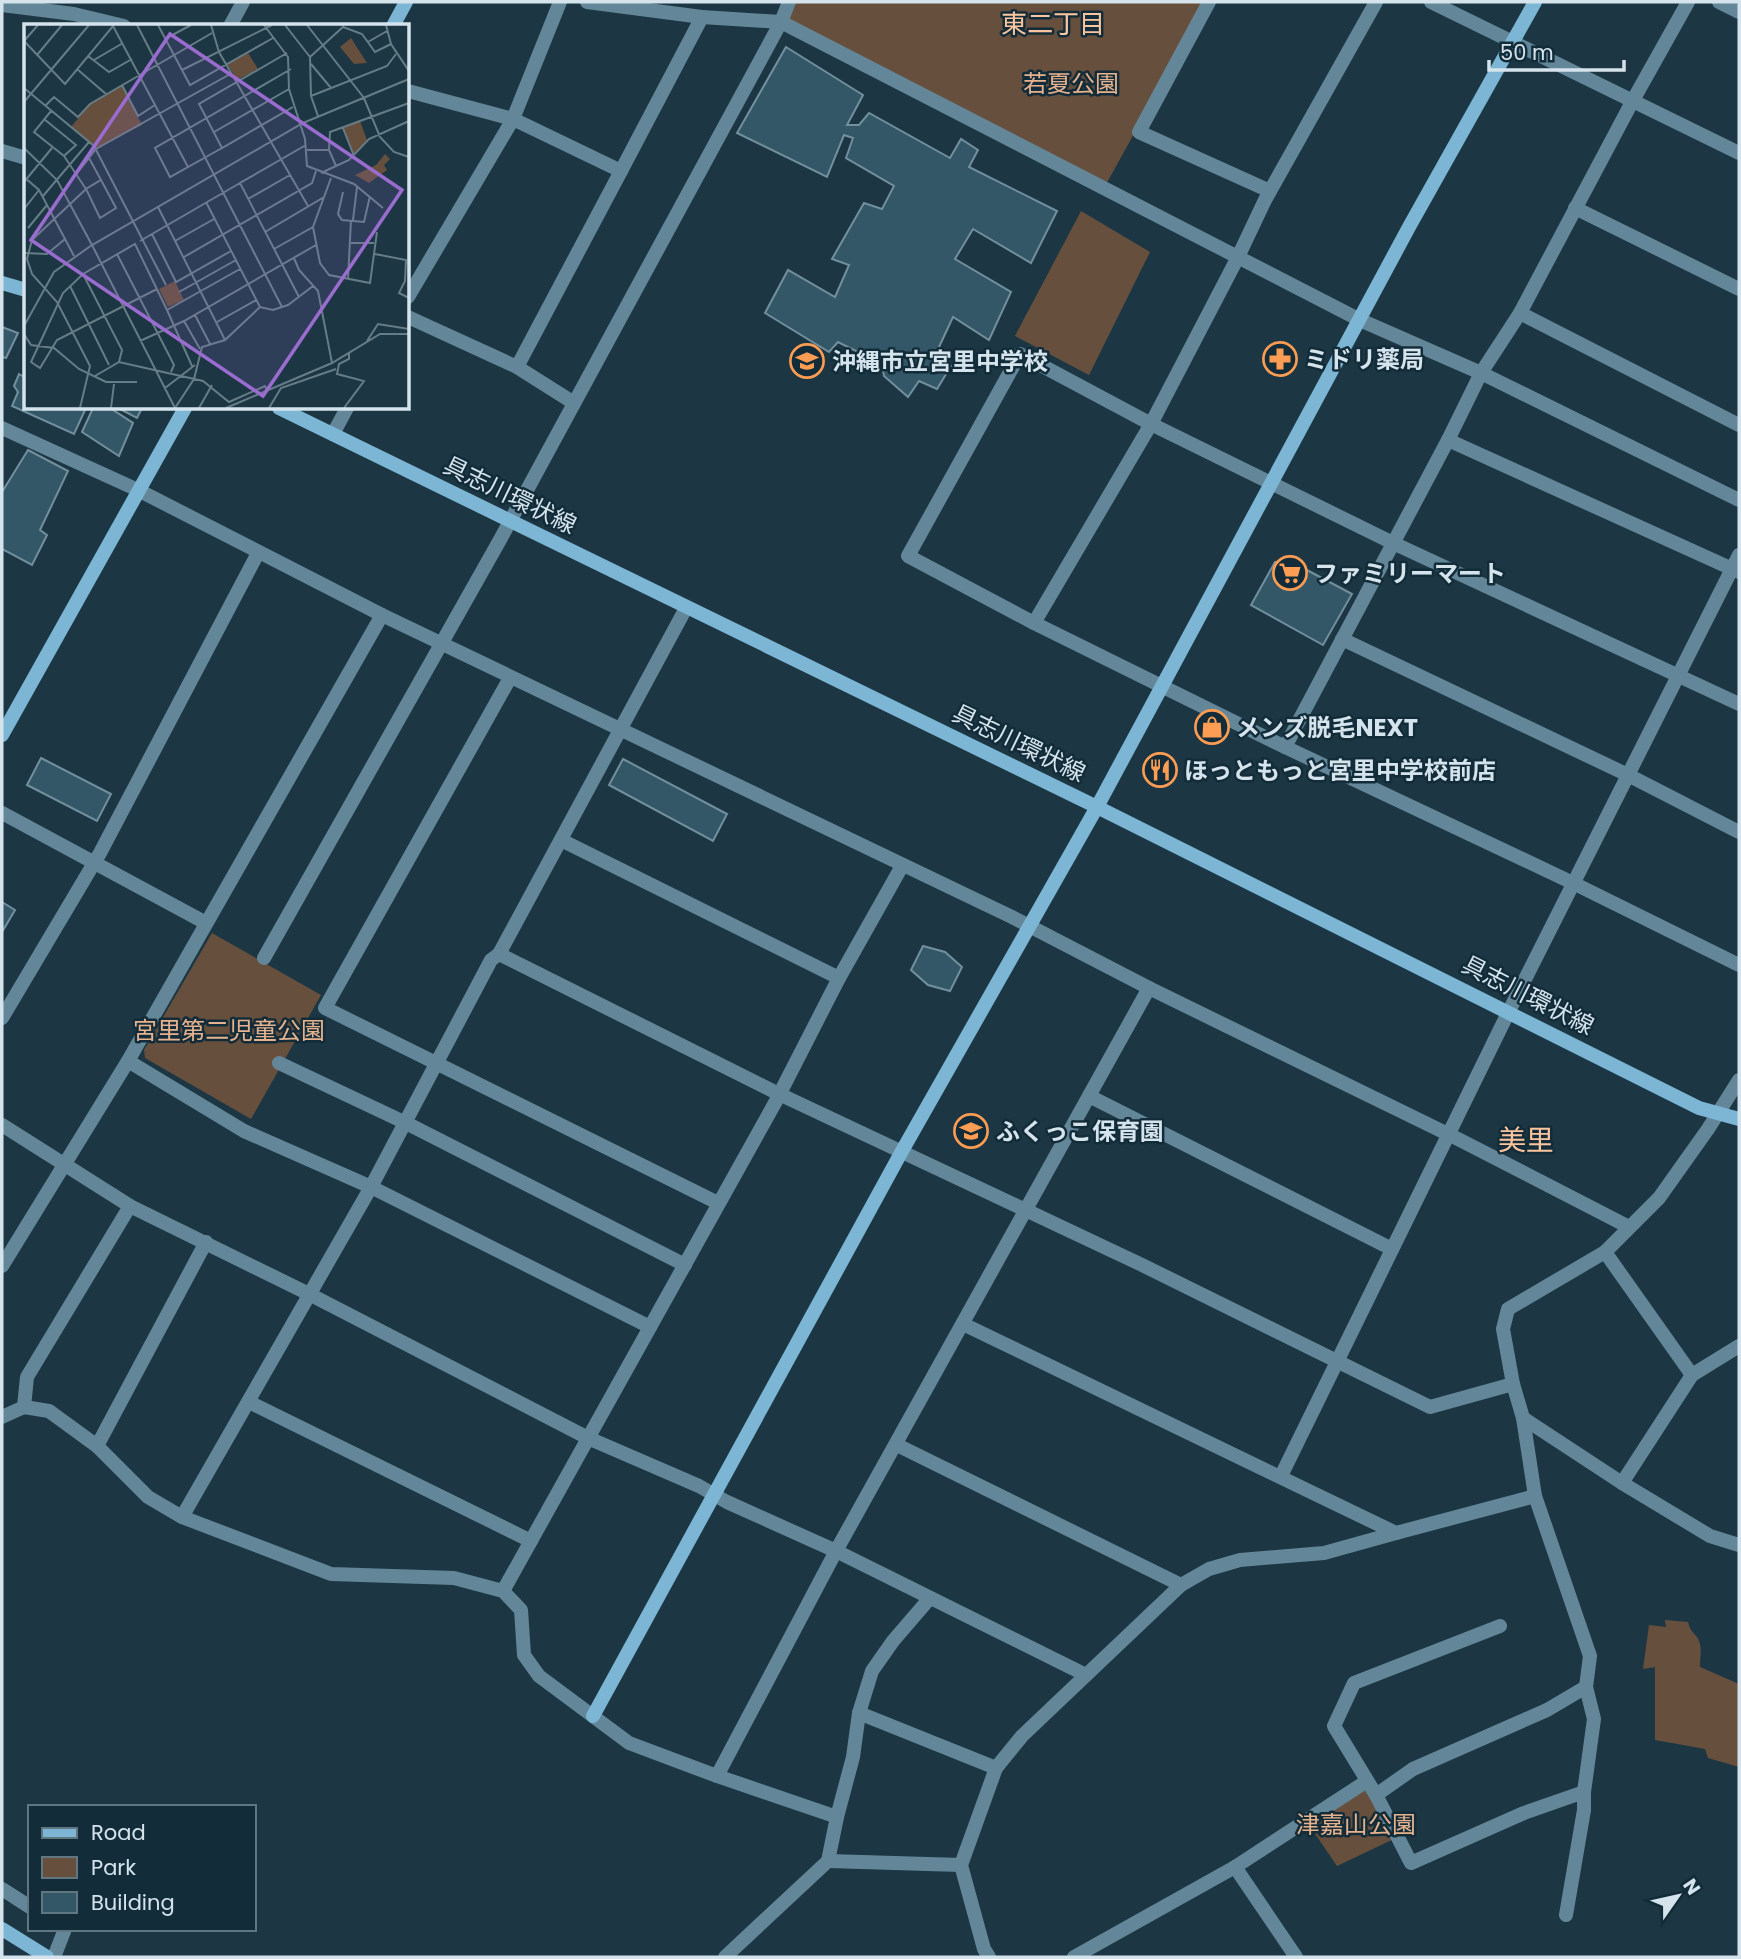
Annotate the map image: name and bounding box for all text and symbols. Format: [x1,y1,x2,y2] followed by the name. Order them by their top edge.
[1001,6,1105,42] district label: 東二丁目
[24,24,410,410] inset map
[1489,28,1624,72] scale bar
[1500,38,1554,67] text: 50 m
[1023,67,1119,100] park label: 若夏公園
[1261,340,1299,378] pharmacy icon: ミドリ薬局
[788,342,826,380] school or university icon: 沖縄市立宮里中学校
[1304,343,1424,376] place label: ミドリ薬局
[832,345,1048,378] place label: 沖縄市立宮里中学校
[438,449,582,541] street label: 具志川環状線
[1271,554,1309,592] supermarket icon: ファミリーマート
[1314,557,1506,590] place label: ファミリーマート
[947,697,1091,789] street label: 具志川環状線
[1193,708,1231,746] shop icon: メンズ脱毛NEXT
[1236,711,1418,744] place label: メンズ脱毛NEXT
[1141,751,1179,789] restaurant icon: ほっともっと宮里中学校前店
[1184,754,1496,787] place label: ほっともっと宮里中学校前店
[1456,948,1600,1042] street label: 具志川環状線
[133,1014,325,1047] park label: 宮里第二児童公園
[952,1112,990,1150] school or university icon: ふくっこ保育園
[996,1115,1164,1148] place label: ふくっこ保育園
[1498,1121,1554,1160] district label: 美里
[28,1805,256,1931] legend
[1296,1808,1416,1841] park label: 津嘉山公園
[91,1818,146,1847] text: Road
[91,1853,136,1882] text: Park
[1643,1861,1713,1931] north arrow
[1676,1873,1707,1900] text: N
[91,1888,175,1917] text: Building

